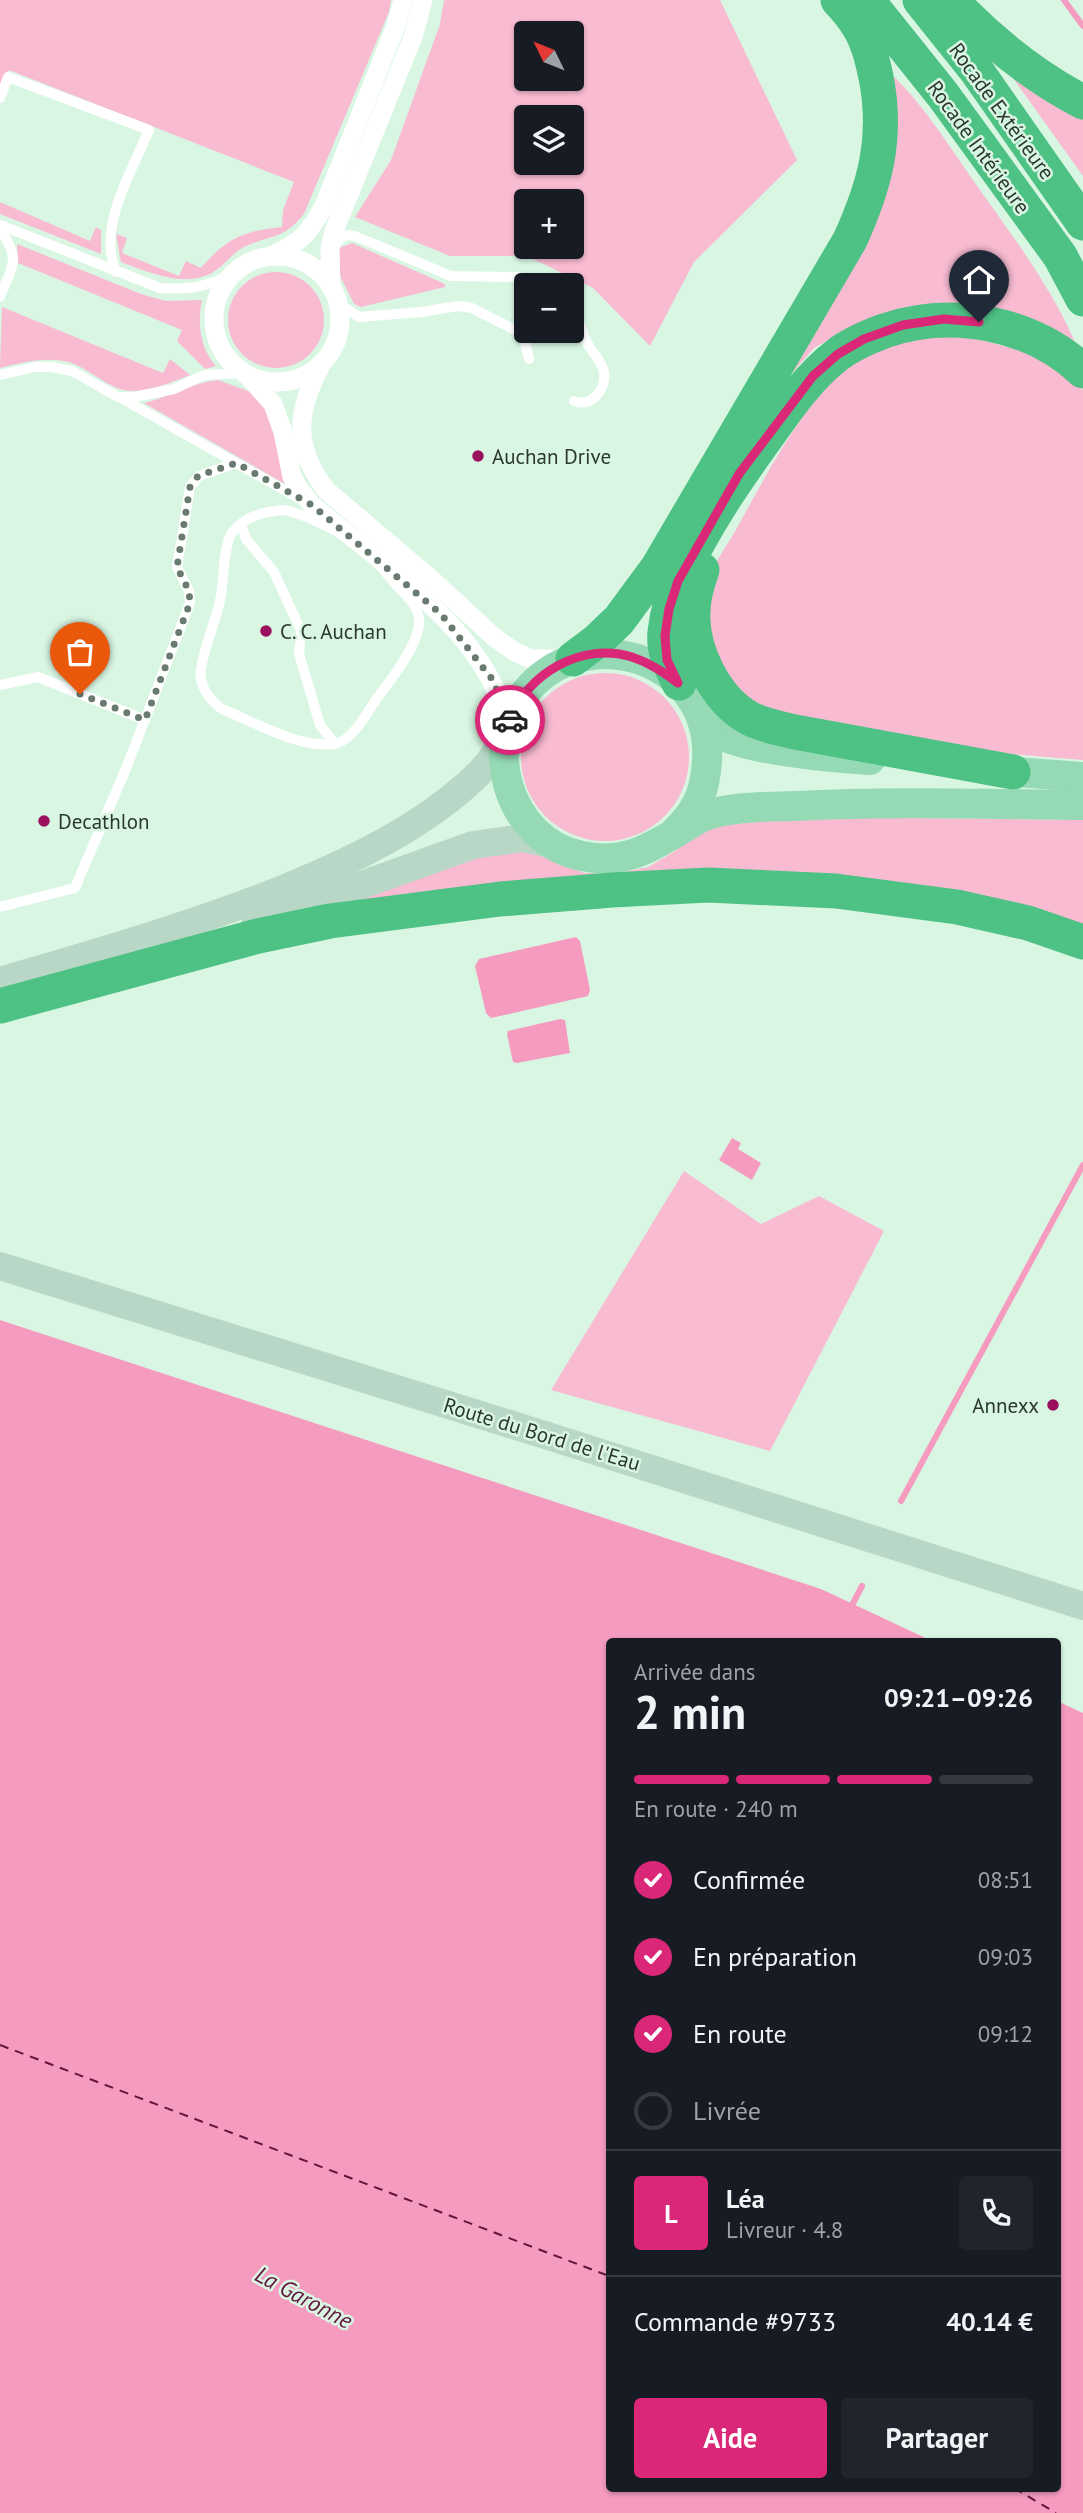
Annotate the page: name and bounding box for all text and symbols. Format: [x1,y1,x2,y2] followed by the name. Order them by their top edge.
[514,21,584,91] north arrow
[514,21,584,343] map controls
[943,37,1061,185] street label: Rocade Extérieure
[922,75,1036,219] street label: Rocade Intérieure
[514,105,584,175] button: layers
[514,189,584,259] button: +
[949,250,1009,322] pin
[960,261,998,299] icon: home
[514,273,584,343] button: −
[492,443,611,470] place label: Auchan Drive
[470,448,486,464] marker: Auchan Drive
[280,618,387,645] place label: C. C. Auchan
[50,622,110,694] pin
[258,623,274,639] marker: C. C. Auchan
[61,633,99,671] icon: bag
[475,685,545,755] courier
[491,701,529,739] icon: car
[58,808,150,835] place label: Decathlon
[36,813,52,829] marker: Decathlon
[440,1391,644,1477] street label: Route du Bord de l'Eau
[972,1392,1039,1419] place label: Annexx
[1045,1397,1061,1413] marker: Annexx
[634,1657,755,1686] text: Arrivée dans
[884,1681,1033,1714] text: 09:21–09:26
[634,1682,746,1742] text: 2 min
[634,1794,798,1823] text: En route · 240 m
[634,1861,672,1899] icon: check
[693,1863,805,1896] text: Confirmée
[978,1865,1033,1894] text: 08:51
[634,1938,672,1976] icon: check
[693,1940,857,1973] text: En préparation
[978,1942,1033,1971] text: 09:03
[634,2015,672,2053] icon: check
[693,2017,787,2050] text: En route
[978,2019,1033,2048] text: 09:12
[693,2094,761,2127] text: Livrée
[959,2176,1033,2250] button: phone
[726,2182,765,2215] text: Léa
[664,2197,678,2230] text: L
[726,2215,843,2244] text: Livreur · 4.8
[250,2259,358,2335] water label: La Garonne
[634,2305,836,2338] text: Commande #9733
[946,2305,1033,2338] text: 40.14 €
[634,2398,827,2478] button: Aide
[841,2398,1033,2478] button: Partager

